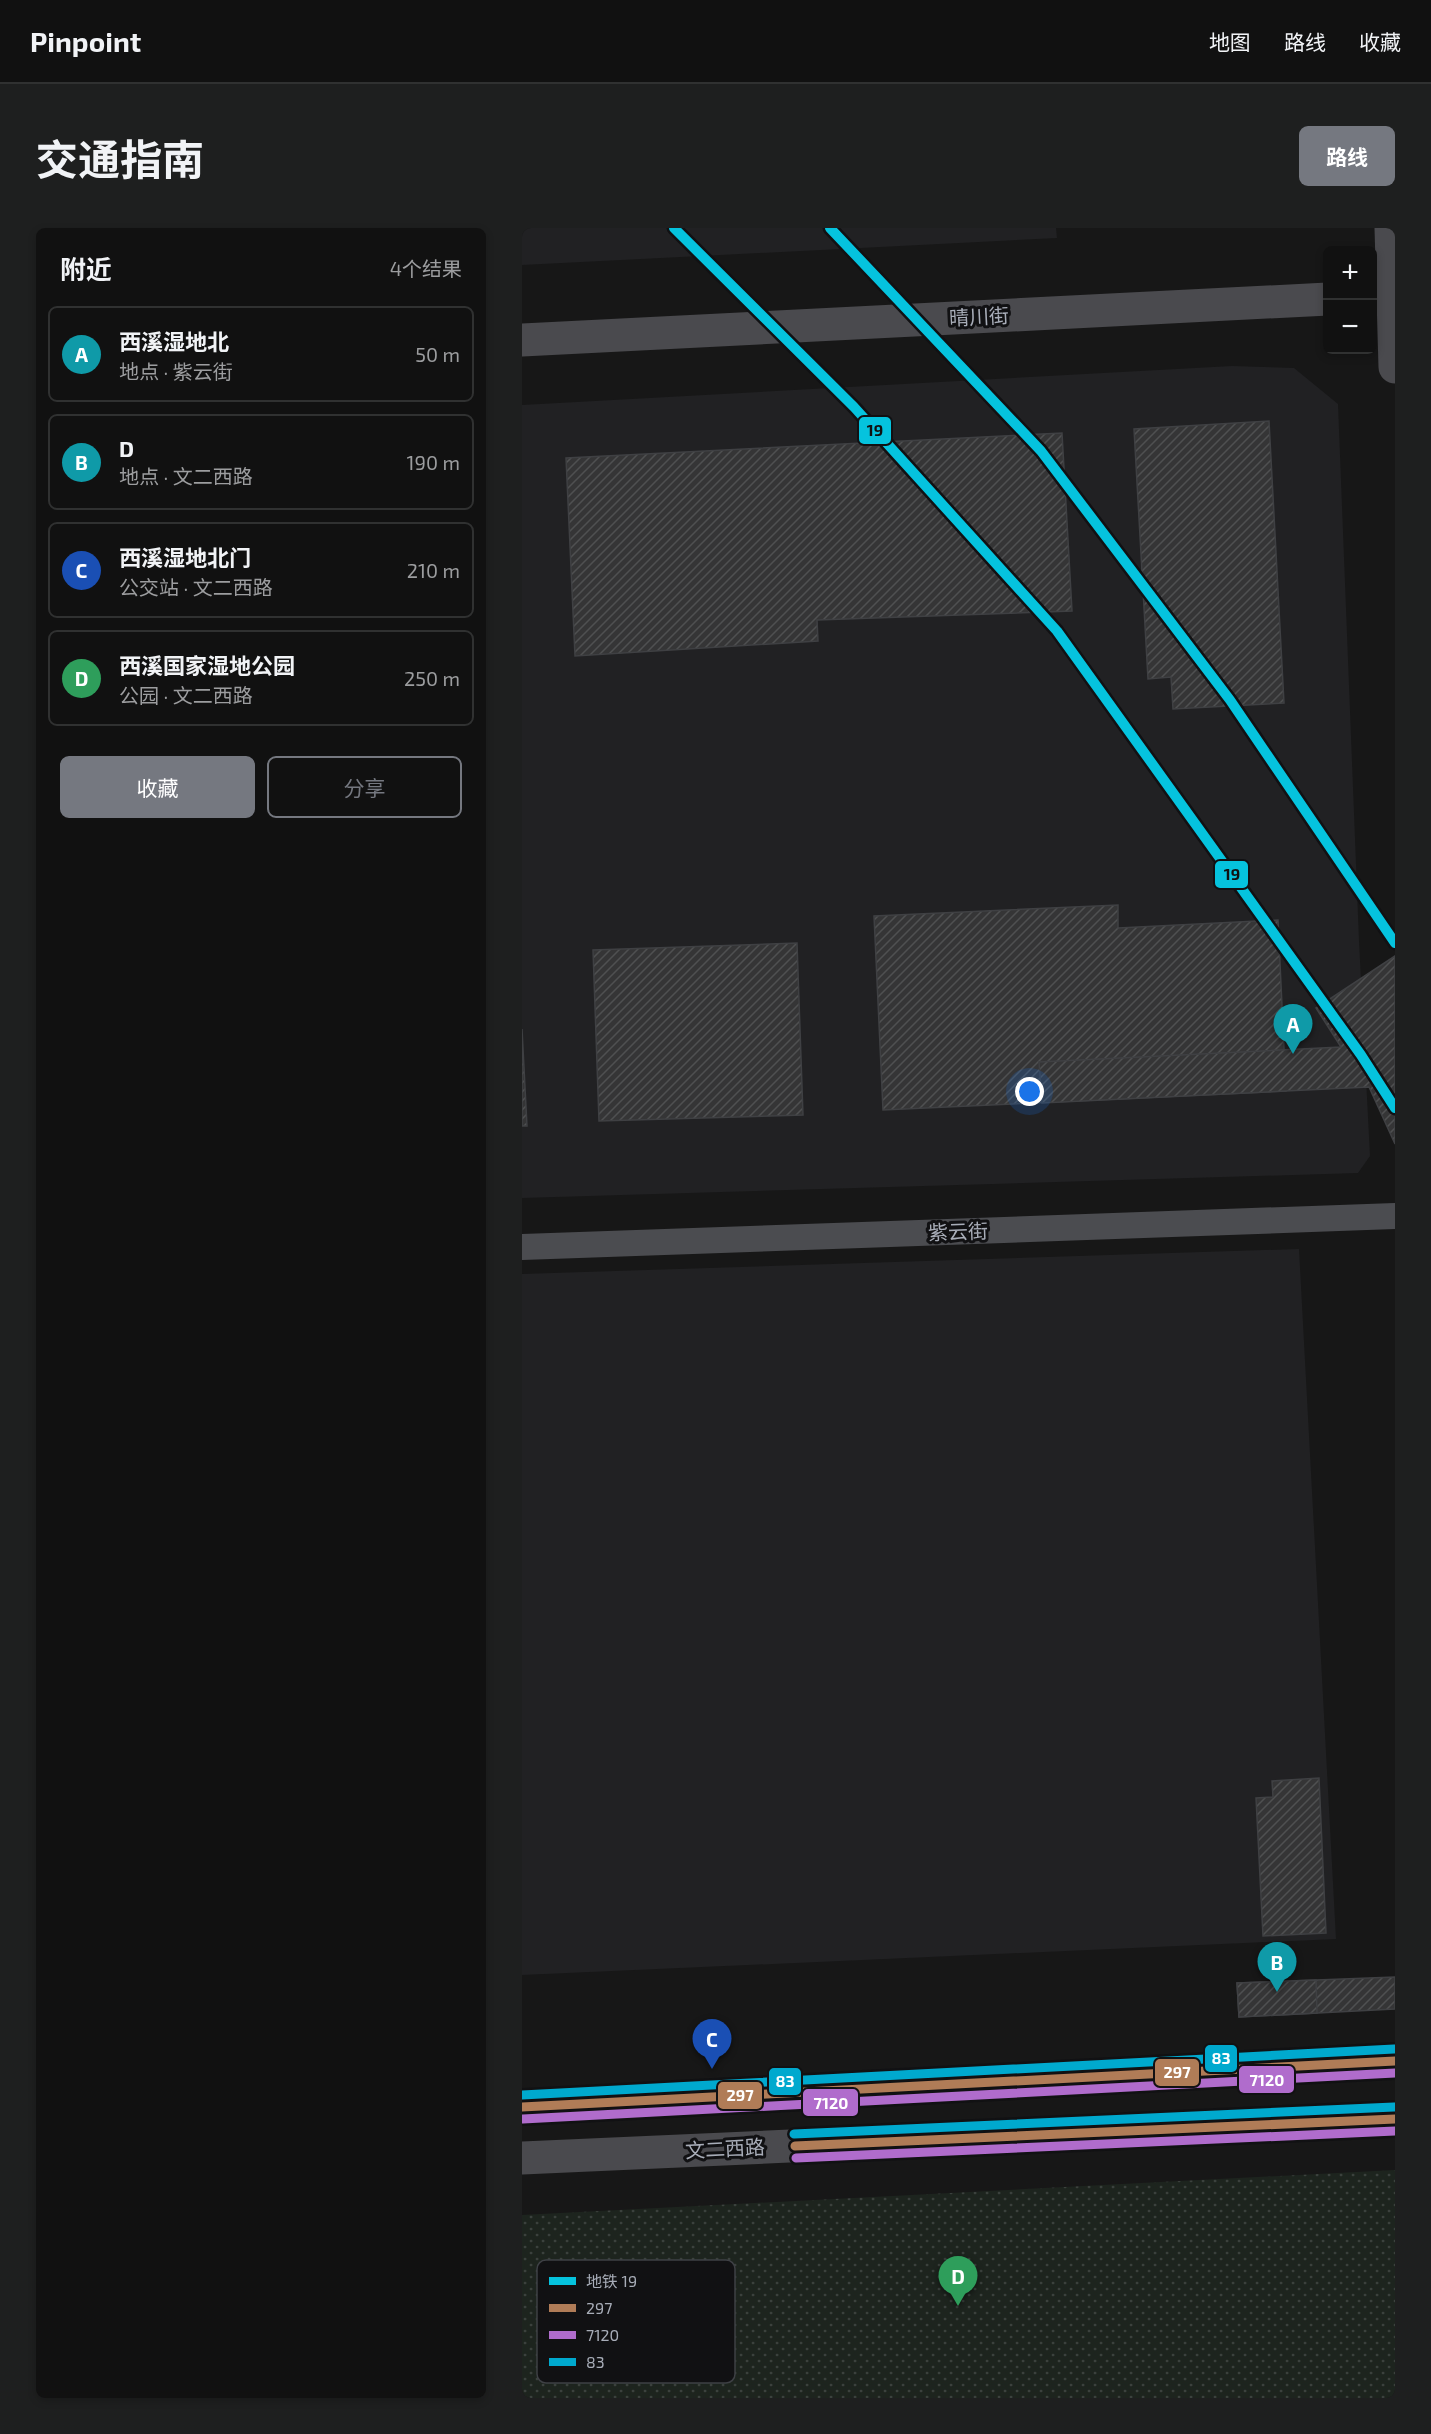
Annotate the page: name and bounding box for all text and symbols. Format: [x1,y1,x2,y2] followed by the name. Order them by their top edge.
[30,24,141,58] text: Pinpoint
[1209,29,1251,54] text: 地图
[1284,29,1326,54] text: 路线
[1359,29,1401,54] text: 收藏
[1299,126,1395,186] button: 路线
[36,133,204,183] text: 交通指南
[1323,246,1377,354] map controls
[1323,246,1377,300] button: +
[60,253,112,284] text: 附近
[390,256,462,280] text: 4个结果
[1323,300,1377,354] button: −
[948,302,1010,330] street label: 晴川街
[119,328,229,354] text: 西溪湿地北
[75,342,88,366] text: A
[415,342,460,366] text: 50 m
[119,359,233,383] text: 地点 · 紫云街
[858,416,892,445] line badge: 19
[867,420,883,439] text: 19
[119,435,134,461] text: D
[75,450,88,474] text: B
[407,450,460,474] text: 190 m
[119,464,253,488] text: 地点 · 文二西路
[119,544,251,570] text: 西溪湿地北门
[76,558,87,582] text: C
[407,558,460,582] text: 210 m
[119,575,273,599] text: 公交站 · 文二西路
[119,652,295,678] text: 西溪国家湿地公园
[75,666,88,690] text: D
[404,666,460,690] text: 250 m
[119,683,253,707] text: 公园 · 文二西路
[60,756,255,818] button: 收藏
[267,756,462,818] button: 分享
[1214,860,1249,889] line badge: 19
[1224,864,1240,883] text: 19
[1274,1004,1312,1054] pin: A
[1015,1077,1044,1106] your location
[928,1218,988,1244] street label: 紫云街
[1258,1942,1296,1992] pin: B
[692,2020,732,2069] pin: C
[1204,2044,1238,2073] line badge: 83
[1211,2048,1231,2067] text: 83
[1154,2058,1200,2087] line badge: 297
[1163,2062,1191,2081] text: 297
[1238,2065,1295,2094] line badge: 7120
[768,2067,802,2096] line badge: 83
[1250,2070,1284,2089] text: 7120
[775,2071,795,2090] text: 83
[717,2081,763,2110] line badge: 297
[726,2085,754,2104] text: 297
[802,2088,859,2117] line badge: 7120
[814,2093,848,2112] text: 7120
[684,2134,766,2162] street label: 文二西路
[938,2256,978,2306] pin: D
[537,2260,735,2383] legend
[586,2271,637,2290] text: 地铁 19
[586,2298,612,2317] text: 297
[586,2325,619,2344] text: 7120
[586,2352,605,2371] text: 83

